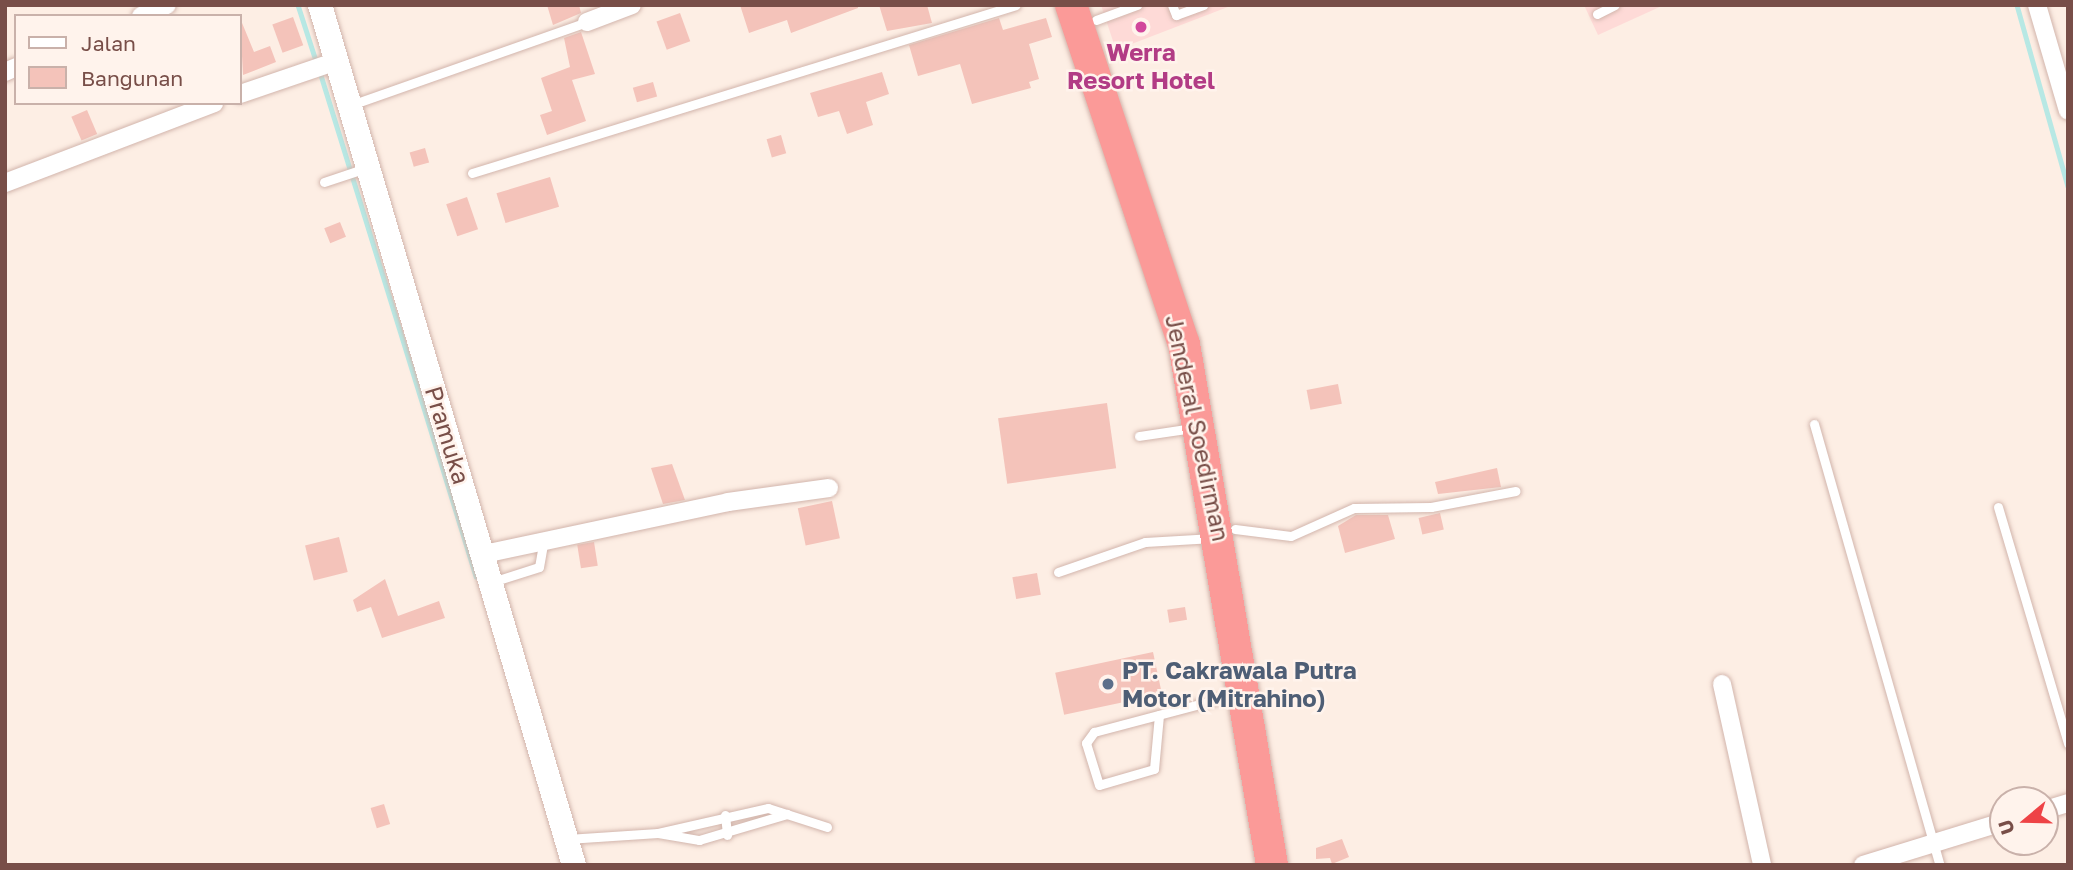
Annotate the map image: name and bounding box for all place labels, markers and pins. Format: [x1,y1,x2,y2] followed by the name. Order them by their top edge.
[1133,19,1149,35] marker: Werra Resort Hotel
[1067,38,1215,94] place label: Werra Resort Hotel
[1122,656,1357,712] place label: PT. Cakrawala Putra Motor (Mitrahino)
[1100,676,1116,692] marker: PT. Cakrawala Putra Motor (Mitrahino)

